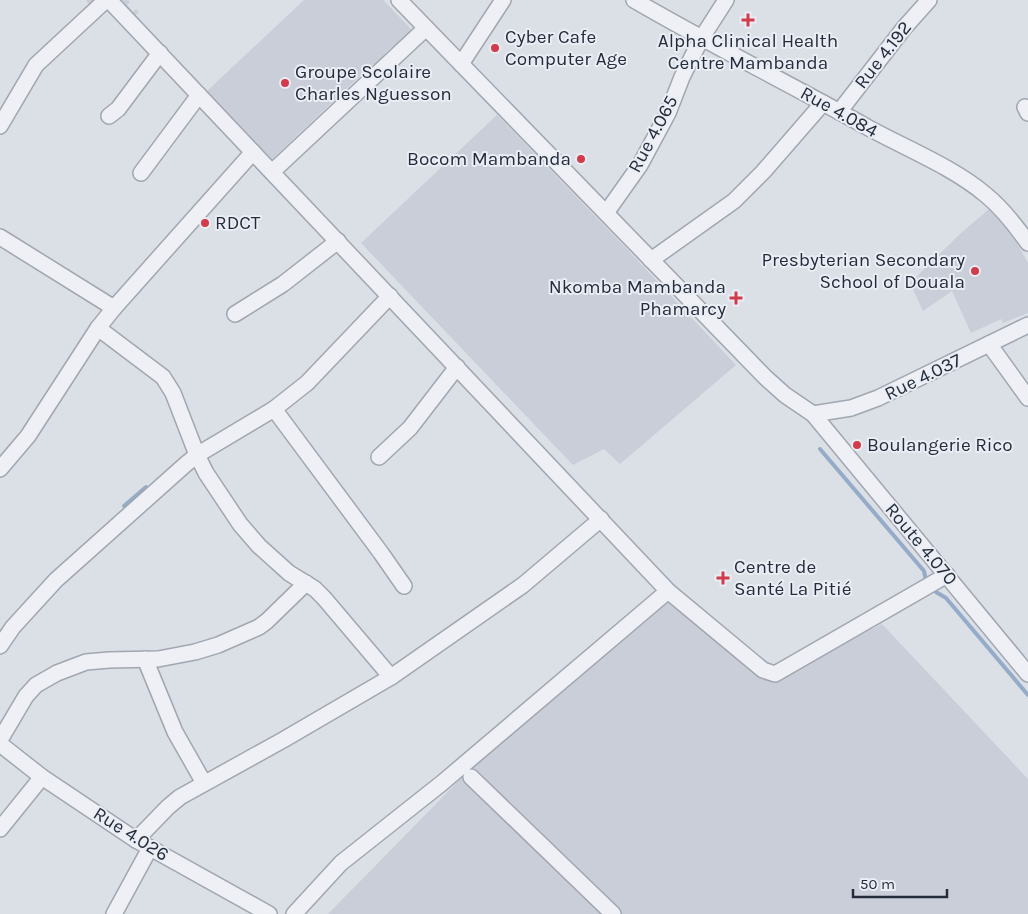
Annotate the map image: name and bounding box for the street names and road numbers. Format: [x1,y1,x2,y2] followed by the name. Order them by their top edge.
[850,17,916,93] street label: Rue 4.192
[797,82,882,142] street label: Rue 4.084
[624,92,682,176] street label: Rue 4.065
[881,349,965,405] street label: Rue 4.037
[880,498,962,590] street label: Route 4.070
[89,802,173,866] street label: Rue 4.026

